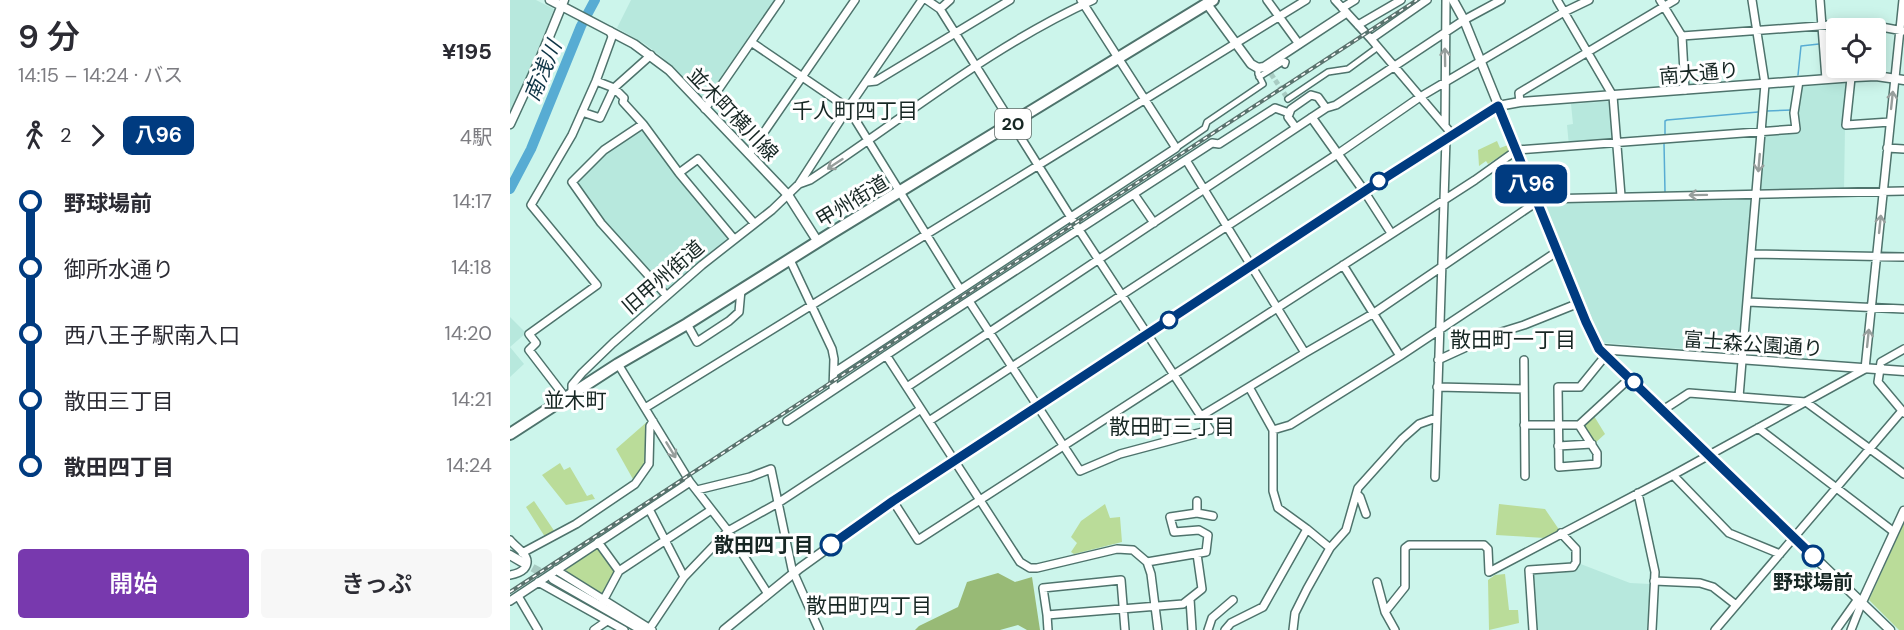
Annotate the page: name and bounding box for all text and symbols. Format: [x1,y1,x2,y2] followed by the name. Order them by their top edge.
[18,15,80,58] text: 9 分
[1826,18,1886,78] map controls
[1826,18,1886,78] button: locate
[518,35,569,105] water label: 南浅川
[442,37,492,66] text: ¥195
[1439,48,1451,68] one-way arrow
[1658,57,1740,89] street label: 南大通り
[18,62,183,88] text: 14:15 – 14:24 · バス
[682,62,784,166] street label: 並木町横川線
[1887,91,1898,110] one-way arrow
[792,97,918,125] district label: 千人町四丁目
[995,109,1031,139] road number: 20
[18,119,51,152] icon: walk
[81,119,114,152] icon: forward
[135,121,182,149] text: 八96
[60,122,72,148] text: 2
[460,124,492,150] text: 4駅
[1753,152,1764,172] one-way arrow
[827,158,844,170] one-way arrow
[1496,164,1566,204] line badge: 八96
[811,169,893,233] street label: 甲州街道
[1507,170,1555,198] text: 八96
[1370,172,1388,190] unlabelled marker
[453,188,492,214] text: 14:17
[64,189,152,218] text: 野球場前
[1688,189,1708,200] one-way arrow
[1875,214,1886,234] one-way arrow
[617,234,709,320] street label: 旧甲州街道
[451,254,492,280] text: 14:18
[64,255,174,284] text: 御所水通り
[1160,311,1178,329] unlabelled marker
[445,320,492,346] text: 14:20
[64,321,240,350] text: 西八王子駅南入口
[1450,326,1576,354] district label: 散田町一丁目
[1682,326,1824,362] street label: 富士森公園通り
[1863,328,1874,348] one-way arrow
[1625,373,1643,391] unlabelled marker
[452,386,492,412] text: 14:21
[64,387,174,416] text: 散田三丁目
[544,387,607,415] district label: 並木町
[1109,413,1235,441] district label: 散田町三丁目
[665,441,677,458] one-way arrow
[446,452,492,478] text: 14:24
[64,453,174,482] text: 散田四丁目
[714,532,814,558] place label: 散田四丁目
[820,534,842,556] marker: 散田四丁目
[1802,545,1824,567] marker: 野球場前
[18,549,249,618] button: 開始
[261,549,492,618] button: きっぷ
[1773,569,1853,595] place label: 野球場前
[806,592,932,620] district label: 散田町四丁目

